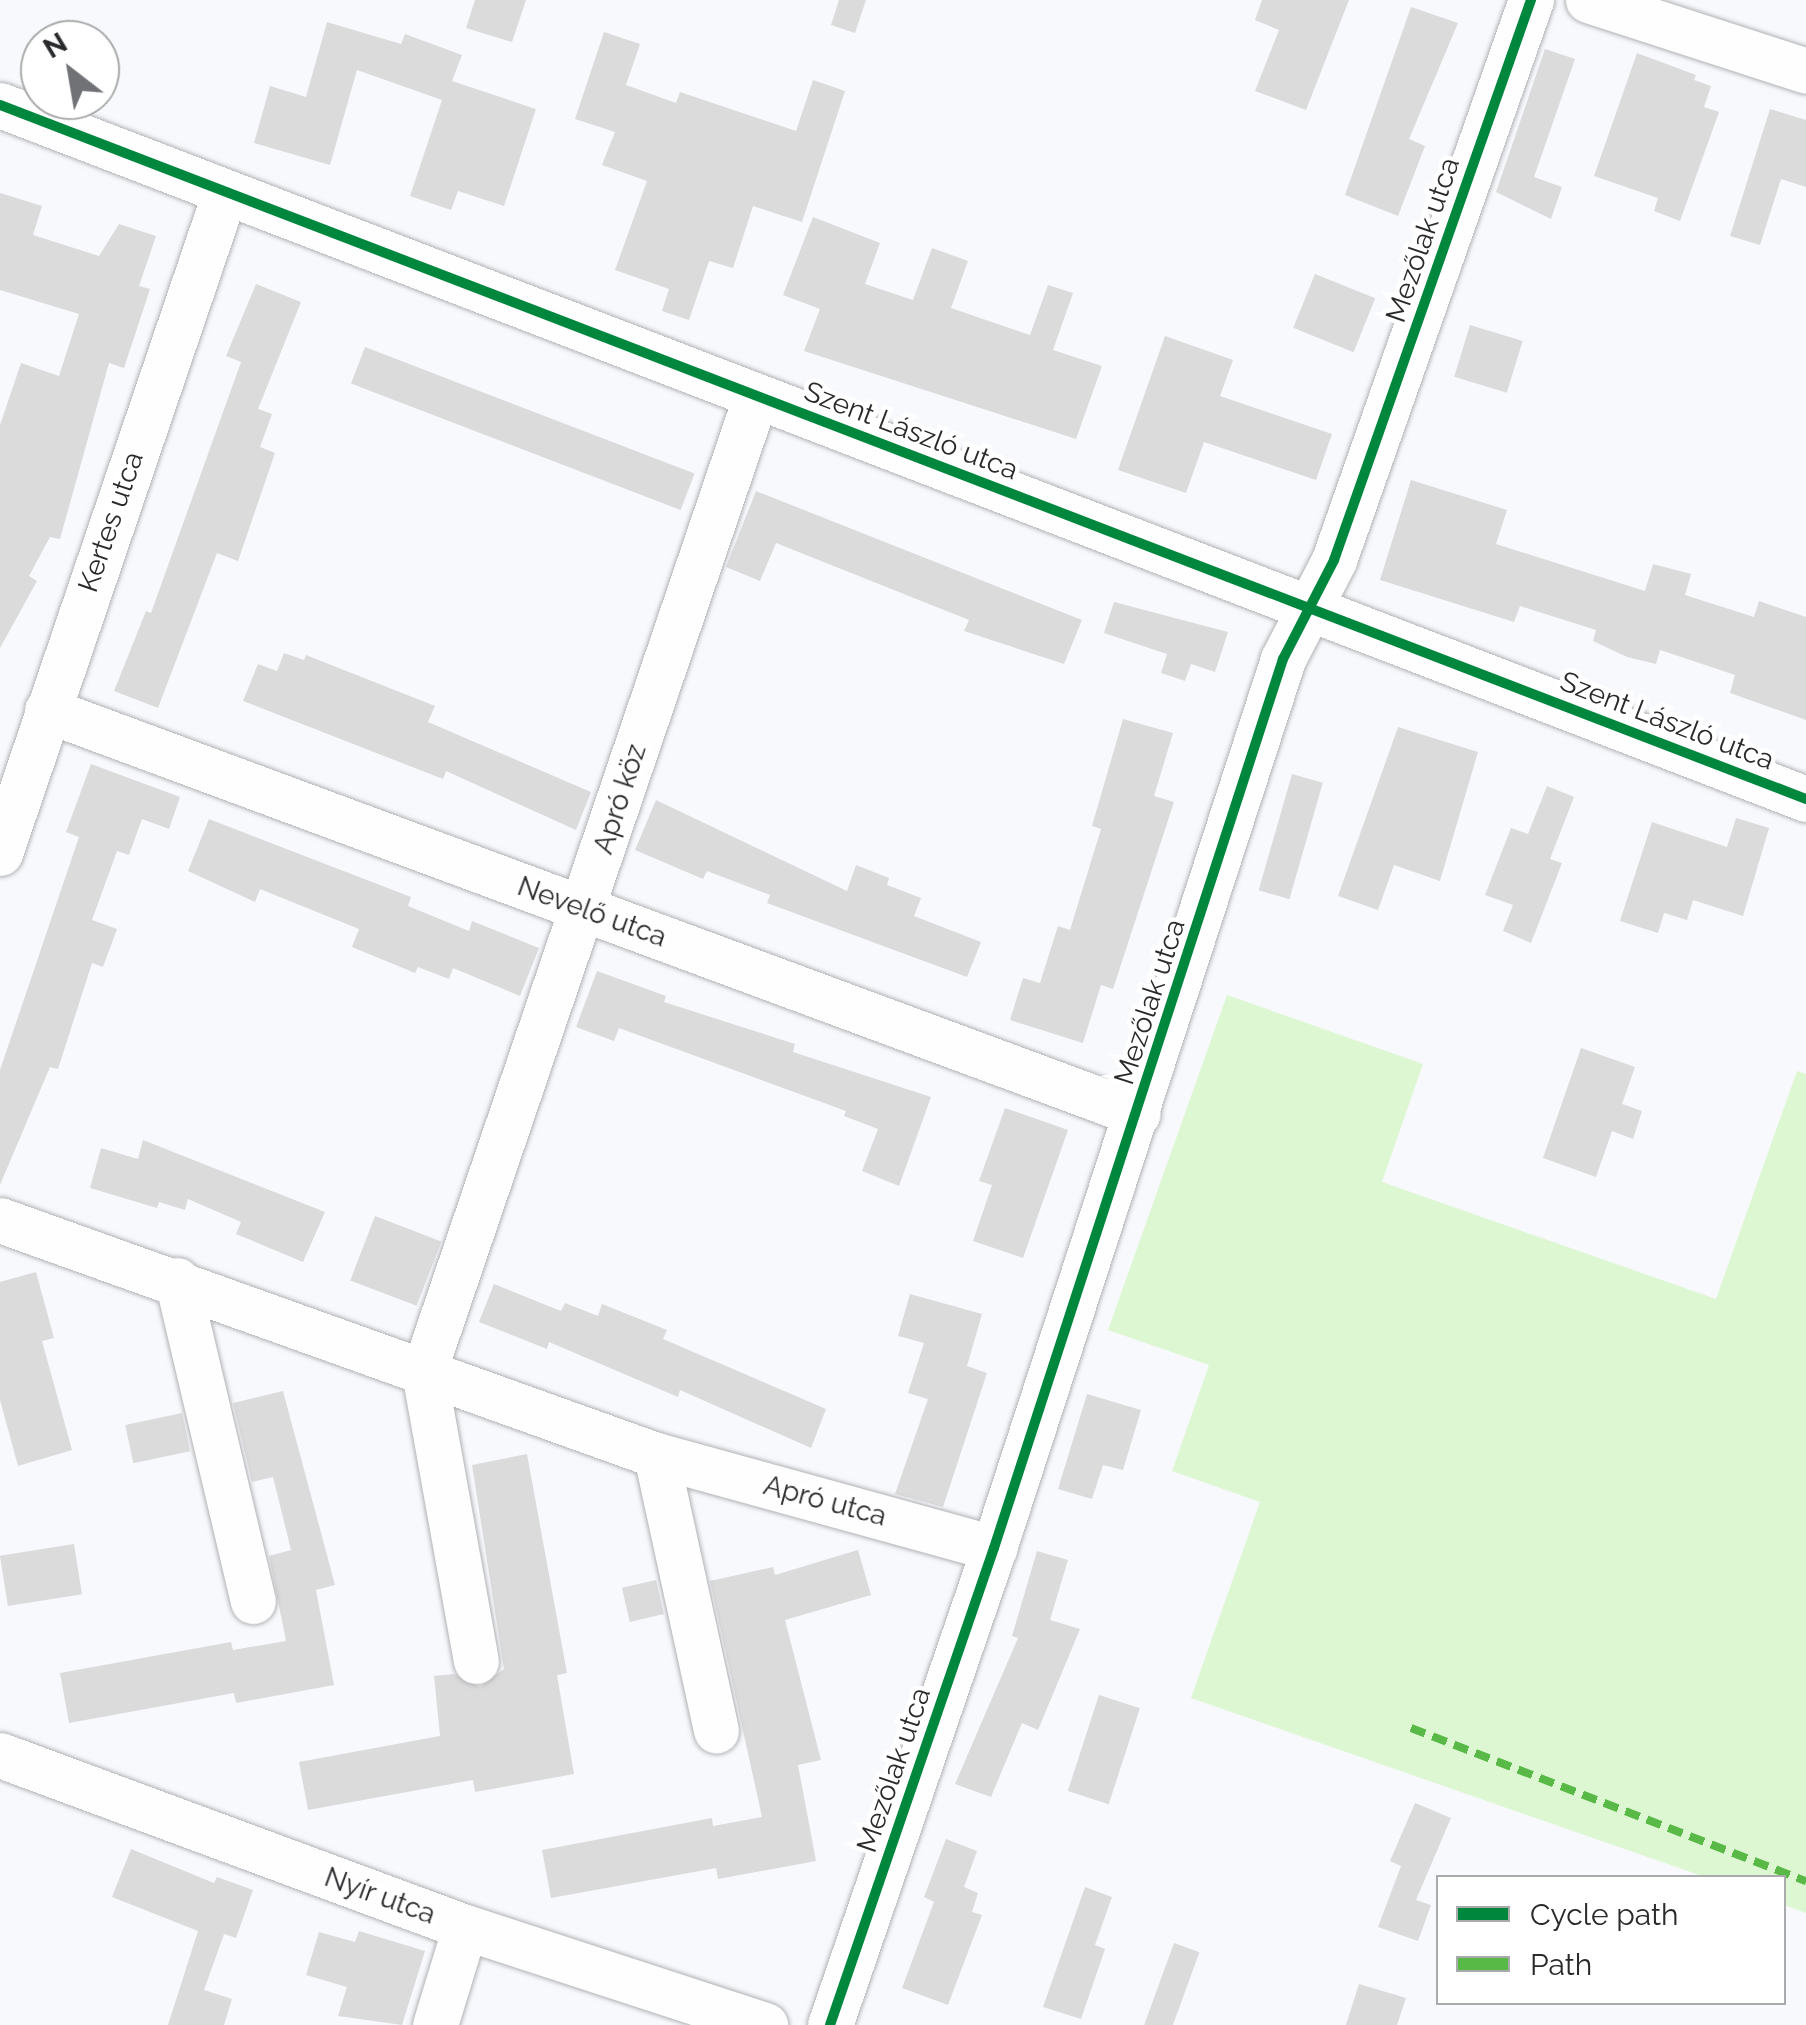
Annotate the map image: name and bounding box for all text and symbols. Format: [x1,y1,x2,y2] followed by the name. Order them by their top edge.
[20,20,120,120] north arrow
[38,26,73,65] text: N
[1379,153,1467,327] street label: Mezőlak utca
[799,375,1023,487] street label: Szent László utca
[71,447,151,597] street label: Kertes utca
[1555,665,1779,777] street label: Szent László utca
[586,740,654,858] street label: Apró köz
[513,870,671,954] street label: Nevelő utca
[1107,915,1193,1089] street label: Mezőlak utca
[760,1468,890,1534] street label: Apró utca
[850,1683,938,1857] street label: Mezőlak utca
[320,1860,440,1932] street label: Nyír utca
[1436,1875,1786,2005] legend
[1530,1897,1678,1932] text: Cycle path
[1530,1947,1592,1982] text: Path

